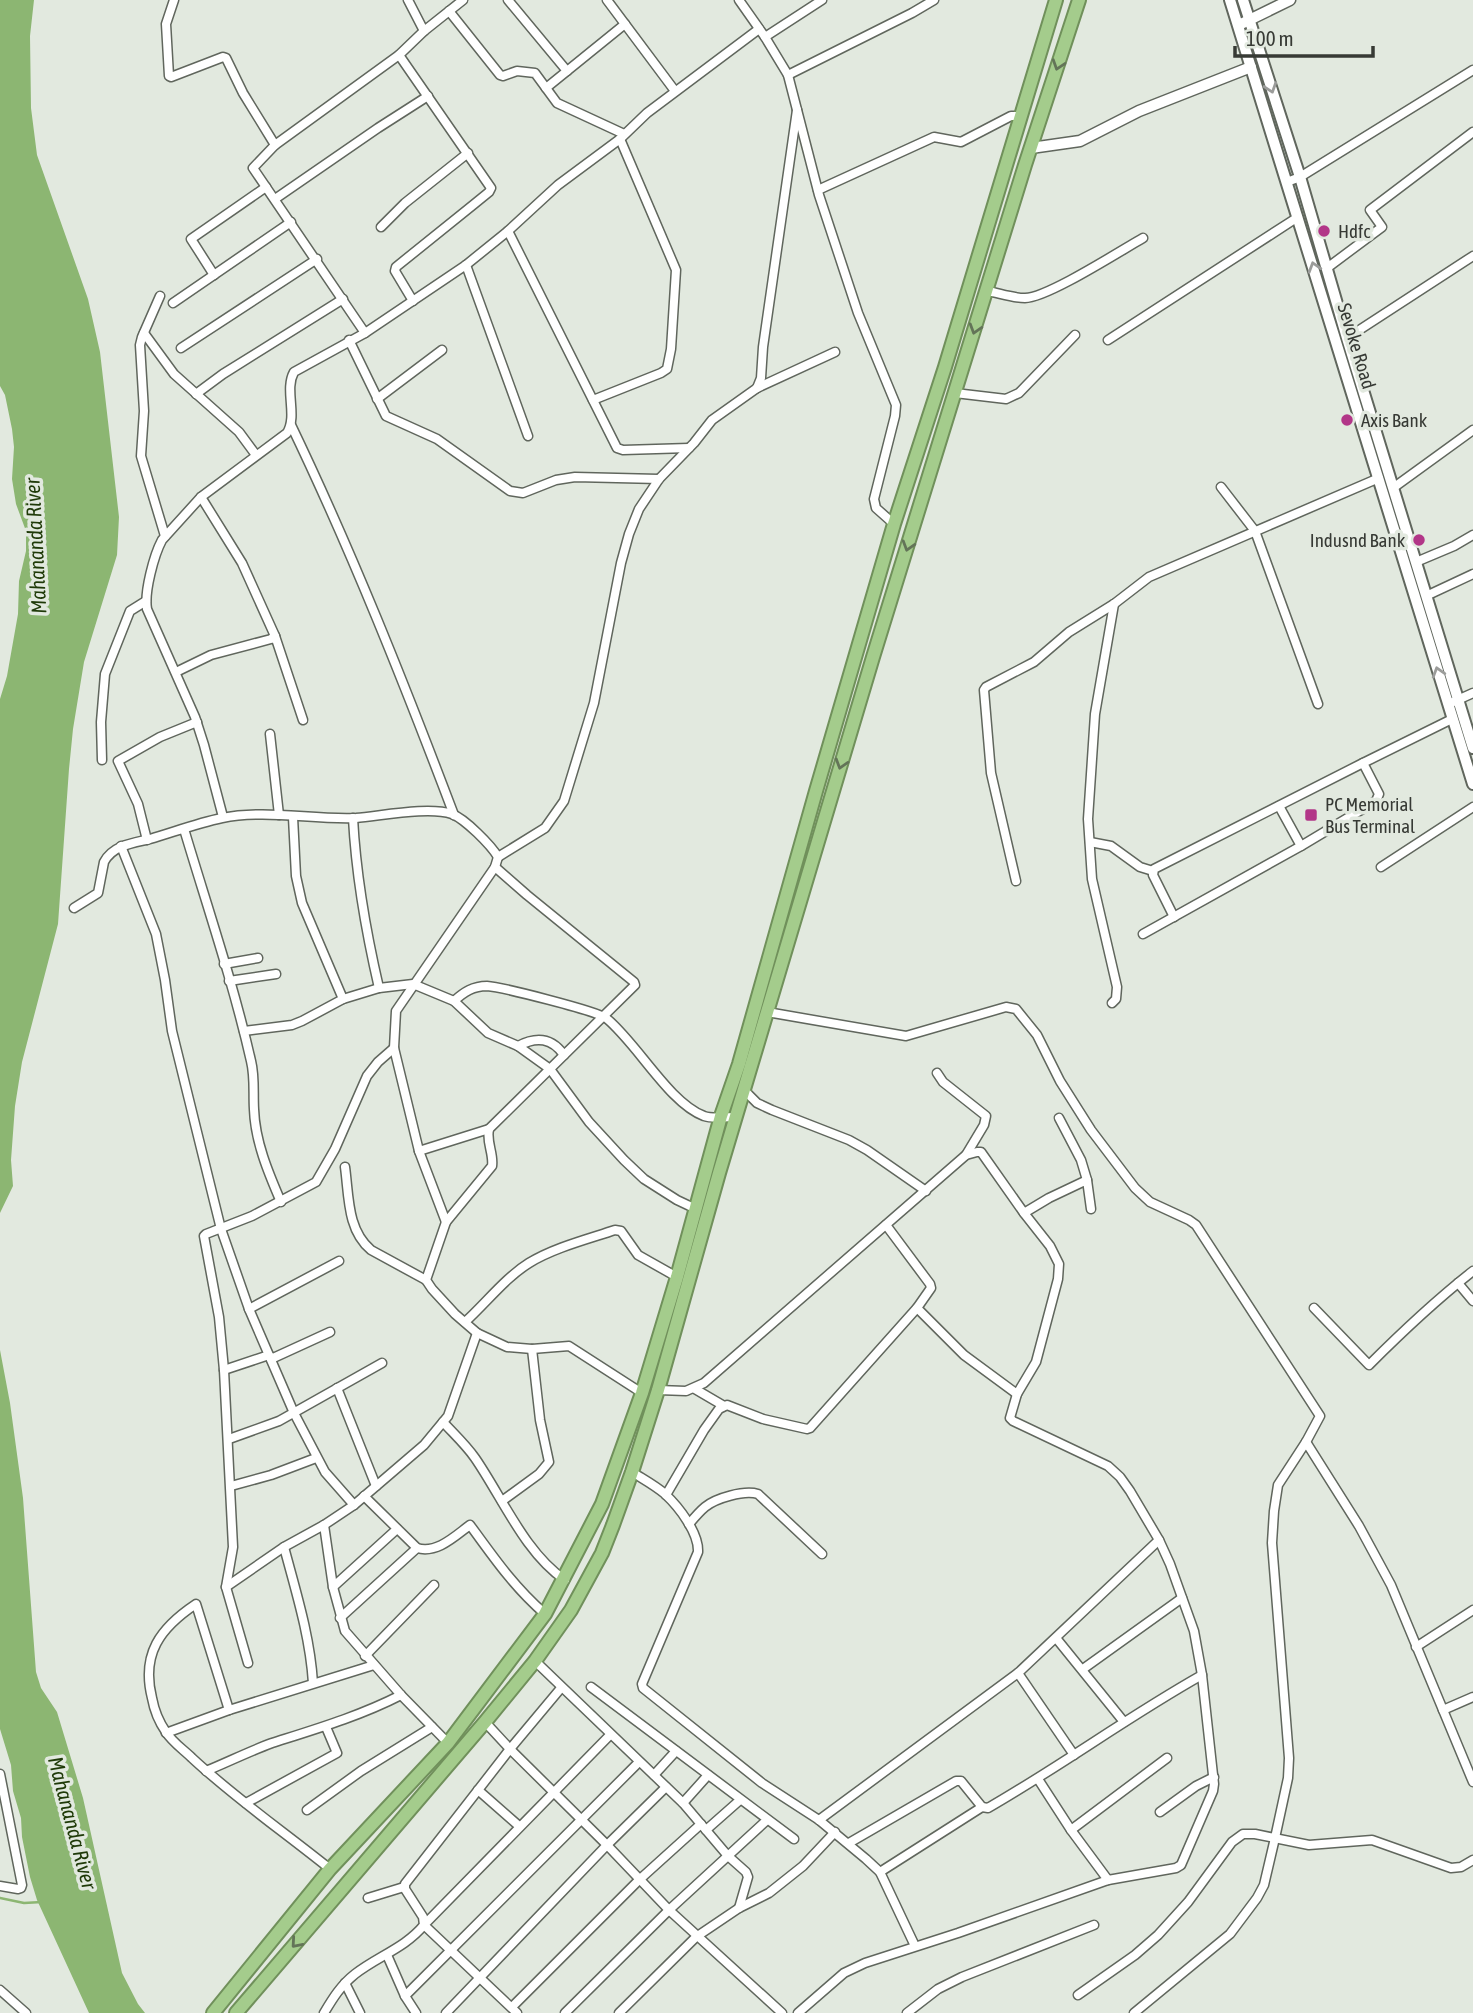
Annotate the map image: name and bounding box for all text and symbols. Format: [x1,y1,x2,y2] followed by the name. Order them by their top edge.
[1235,14,1373,58] scale bar
[1246,26,1294,50] text: 100 m
[1052,58,1066,71] one-way arrow
[1263,82,1277,94] one-way arrow
[1338,220,1371,242] place label: Hdfc
[1316,223,1332,239] marker: Hdfc
[1308,261,1322,274] one-way arrow
[1334,300,1380,392] street label: Sevoke Road
[968,322,983,334] one-way arrow
[1361,409,1428,431] place label: Axis Bank
[1339,412,1355,428] marker: Axis Bank
[19,477,51,615] water label: Mahananda River
[1310,529,1406,551] place label: Indusnd Bank
[1411,532,1427,548] marker: Indusnd Bank
[901,540,916,552] one-way arrow
[1431,666,1446,678] one-way arrow
[835,757,850,769] one-way arrow
[1325,793,1415,837] place label: PC Memorial Bus Terminal
[1303,807,1319,823] marker: PC Memorial Bus Terminal
[44,1754,102,1892] water label: Mahananda River
[292,1935,304,1948] one-way arrow

